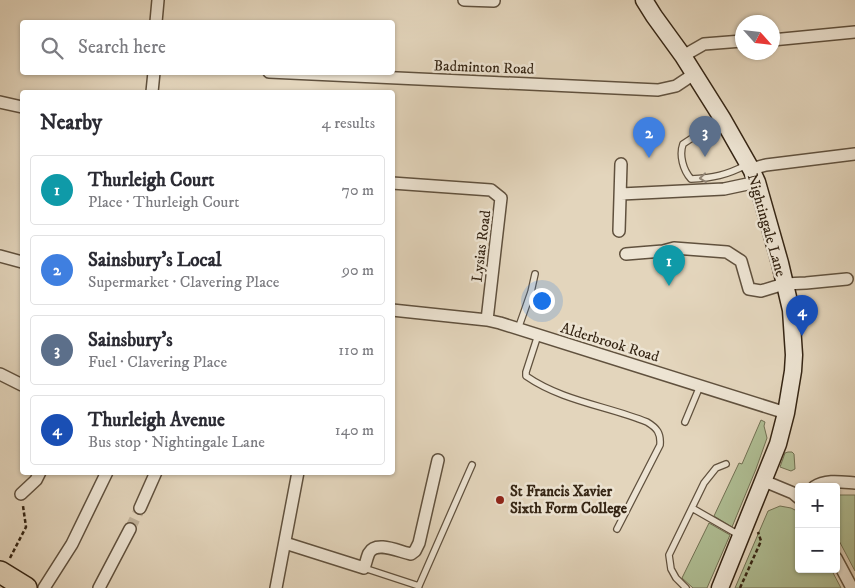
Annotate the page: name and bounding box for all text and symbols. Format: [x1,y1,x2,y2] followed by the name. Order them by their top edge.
[735,15,780,60] north arrow
[20,20,395,75] search box
[38,34,66,62] icon: search
[78,36,166,59] text: Search here
[433,56,535,79] street label: Badminton Road
[40,110,102,136] text: Nearby
[322,113,375,133] text: 4 results
[689,116,721,157] pin: 3
[633,117,665,158] pin: 2
[88,169,214,192] text: Thurleigh Court
[698,172,706,183] one-way arrow
[743,172,790,279] street label: Nightingale Lane
[54,180,60,200] text: 1
[342,180,374,200] text: 70 m
[88,192,239,212] text: Place · Thurleigh Court
[468,209,495,283] street label: Lysias Road
[653,245,685,286] pin: 1
[88,249,222,272] text: Sainsbury's Local
[53,260,61,280] text: 2
[342,260,374,280] text: 90 m
[88,272,279,292] text: Supermarket · Clavering Place
[529,288,555,314] your location
[786,295,818,336] pin: 4
[558,318,662,367] street label: Alderbrook Road
[88,329,173,352] text: Sainsbury's
[54,340,60,360] text: 3
[338,340,374,360] text: 110 m
[88,352,227,372] text: Fuel · Clavering Place
[88,409,225,432] text: Thurleigh Avenue
[52,420,62,440] text: 4
[335,420,374,440] text: 140 m
[88,432,265,452] text: Bus stop · Nightingale Lane
[510,482,628,518] place label: St Francis Xavier Sixth Form College
[795,483,840,573] map controls
[795,483,840,528] button: +
[494,494,506,506] marker: St Francis Xavier Sixth Form College
[795,528,840,573] button: −

